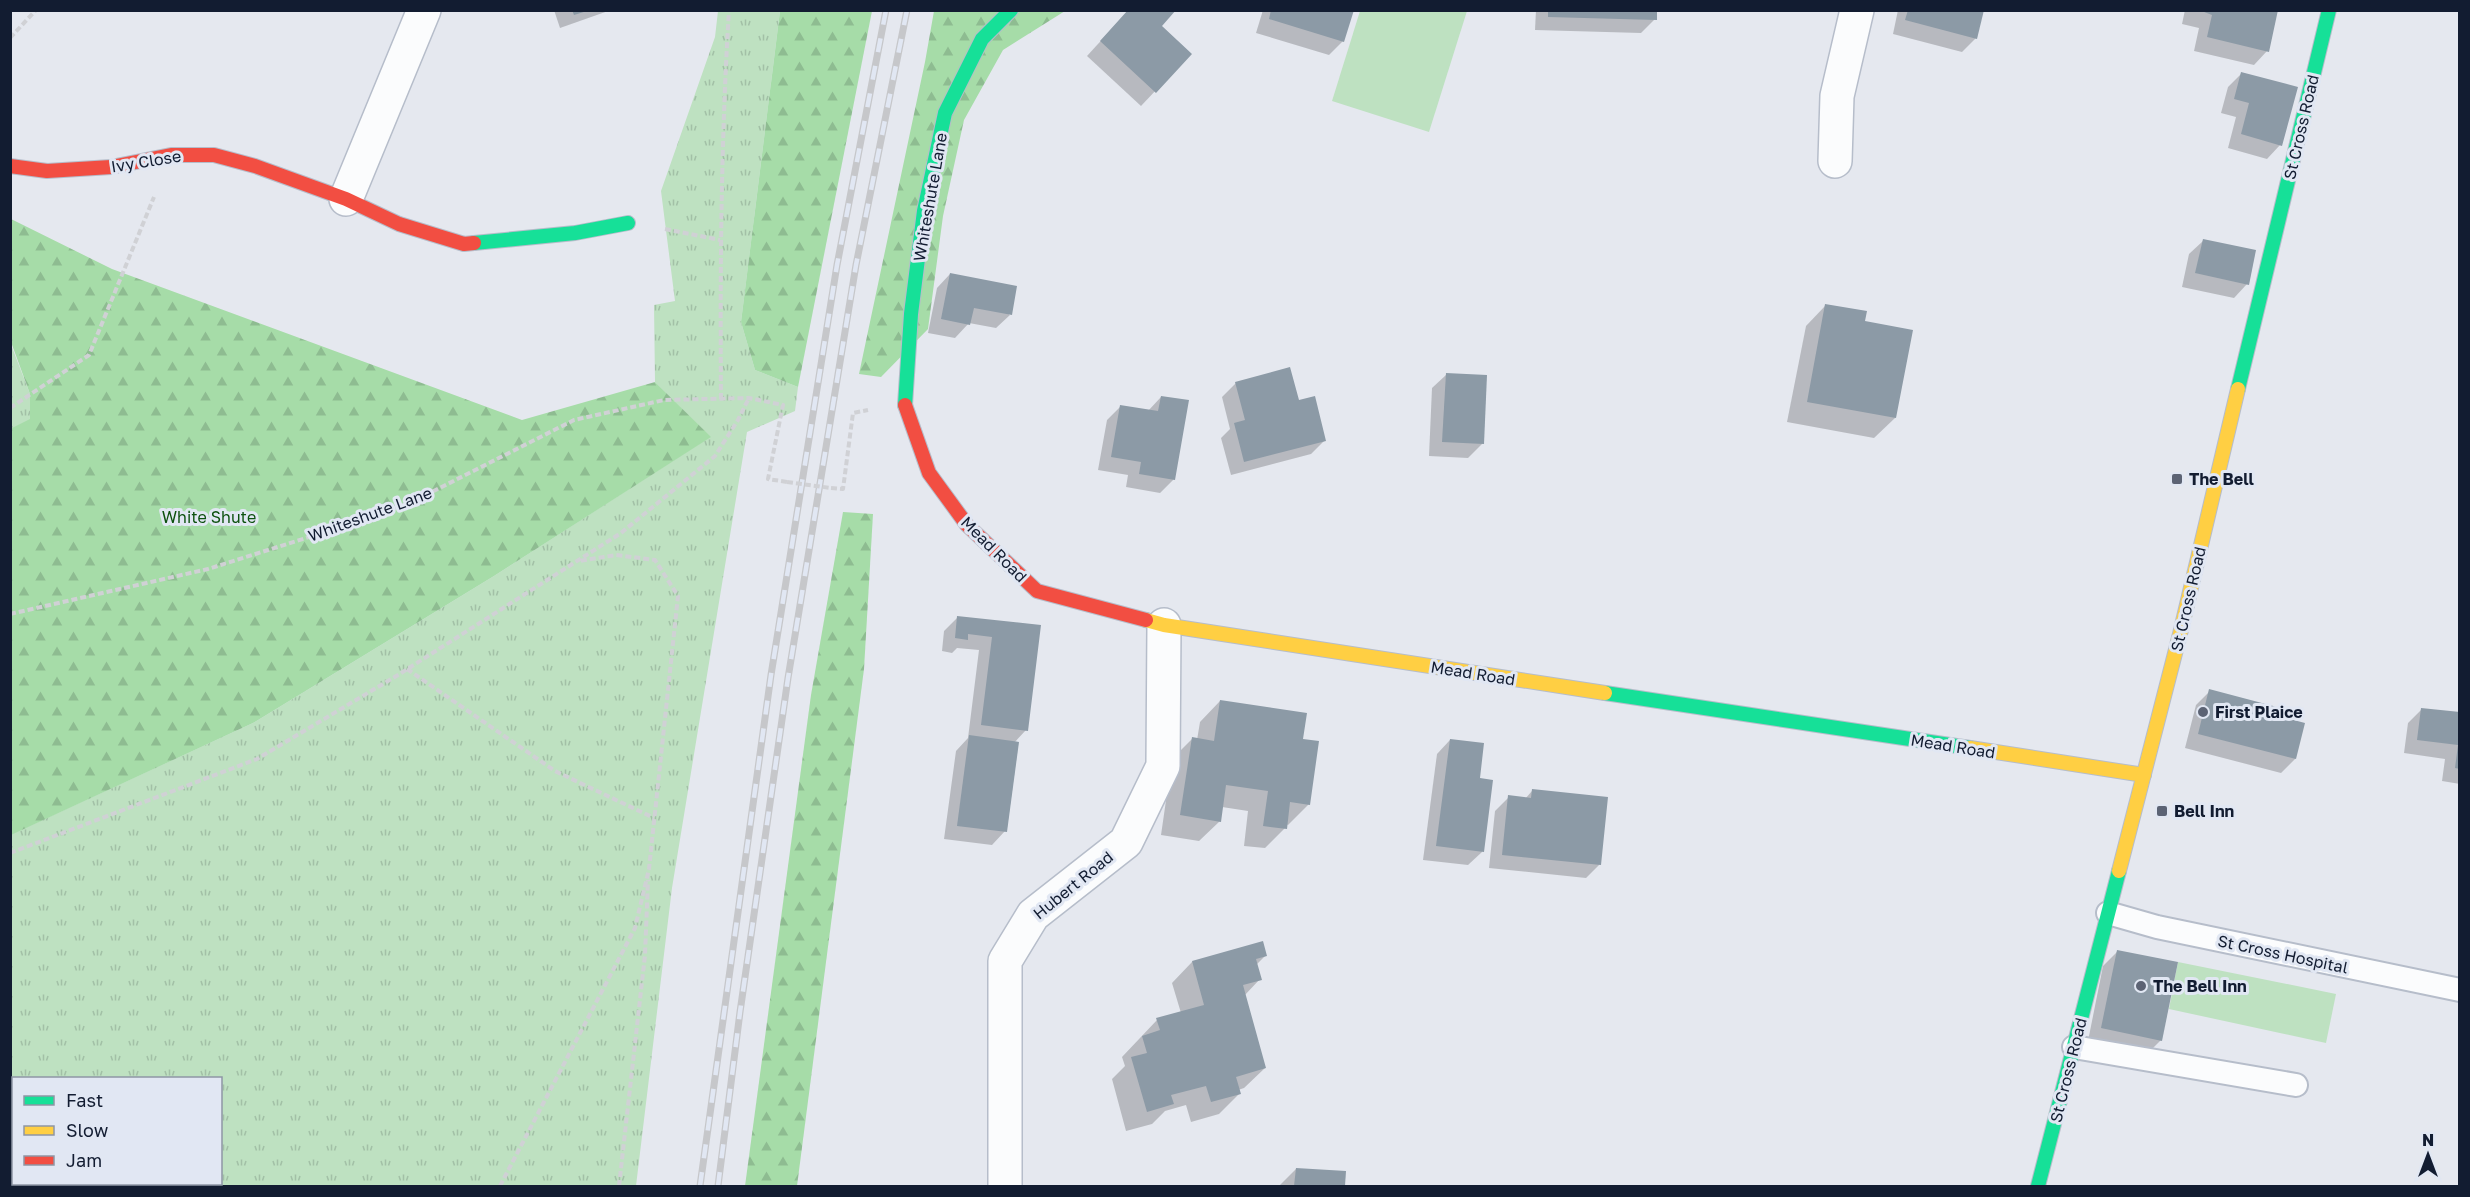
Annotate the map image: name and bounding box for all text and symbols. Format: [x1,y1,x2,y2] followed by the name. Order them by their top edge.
[2279,73,2323,181] street label: St Cross Road
[909,131,951,263] street label: Whiteshute Lane
[110,146,182,176] street label: Ivy Close
[2189,469,2255,489] place label: The Bell
[2170,472,2184,486] marker: The Bell
[305,482,435,546] street label: Whiteshute Lane
[162,507,256,527] park label: White Shute
[957,512,1031,586] street label: Mead Road
[2166,545,2210,653] street label: St Cross Road
[1429,656,1517,690] street label: Mead Road
[2215,702,2303,722] place label: First Plaice
[2196,705,2210,719] marker: First Plaice
[1909,729,1997,763] street label: Mead Road
[2174,801,2234,821] place label: Bell Inn
[2155,804,2169,818] marker: Bell Inn
[1029,847,1117,923] street label: Hubert Road
[2216,930,2350,978] street label: St Cross Hospital
[2153,976,2247,996] place label: The Bell Inn
[2134,979,2148,993] marker: The Bell Inn
[2045,1016,2091,1124] street label: St Cross Road
[12,1077,222,1185] legend
[66,1089,103,1111] text: Fast
[66,1119,109,1141] text: Slow
[2398,1125,2458,1185] north arrow
[2422,1130,2434,1150] text: N
[66,1149,102,1171] text: Jam

